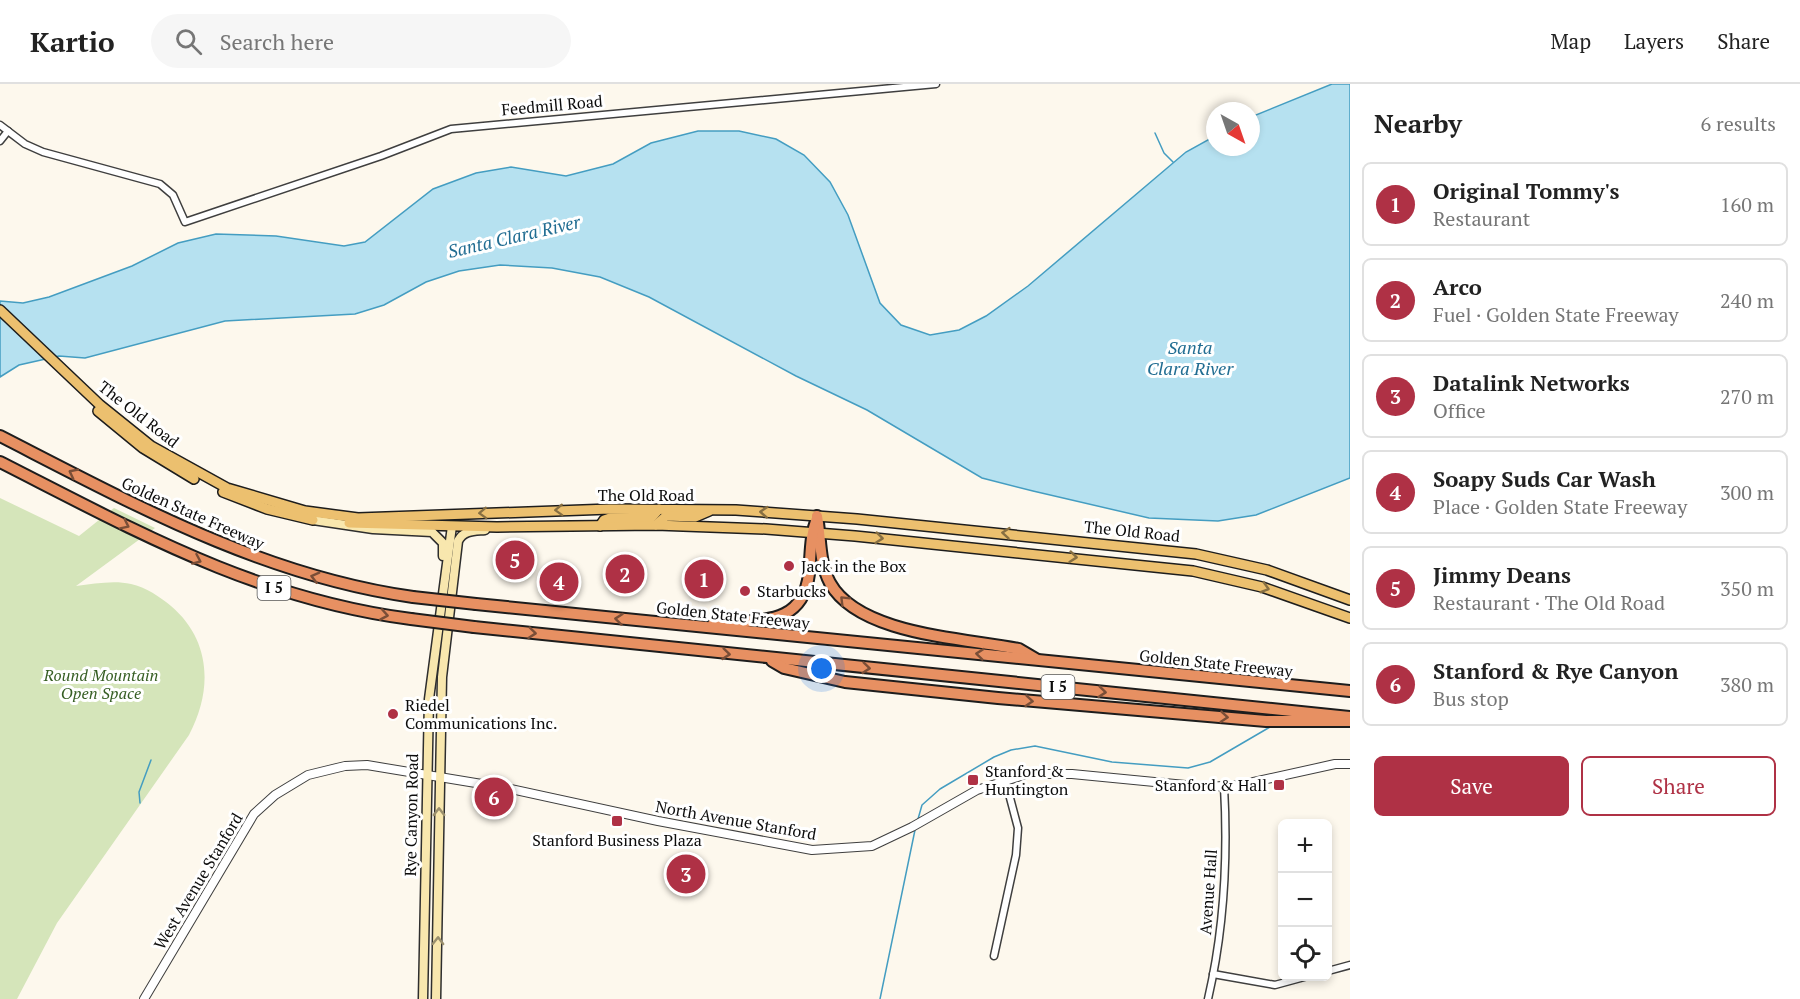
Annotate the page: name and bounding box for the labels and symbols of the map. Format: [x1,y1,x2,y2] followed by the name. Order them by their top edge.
[500,90,604,120] street label: Feedmill Road
[1206,102,1260,156] north arrow
[445,209,583,263] water label: Santa Clara River
[1147,335,1234,380] water label: Santa Clara River
[94,376,184,452] street label: The Old Road
[68,469,79,480] one-way arrow
[118,472,269,555] street label: Golden State Freeway
[598,484,694,506] street label: The Old Road
[554,504,563,517] one-way arrow
[760,505,769,518] one-way arrow
[479,507,488,519] one-way arrow
[1083,515,1181,547] street label: The Old Road
[118,517,129,529] one-way arrow
[1001,527,1010,540] one-way arrow
[874,531,883,544] one-way arrow
[496,538,534,582] pin: 5
[1068,550,1077,563] one-way arrow
[606,552,644,596] pin: 2
[191,553,202,565] one-way arrow
[801,555,907,577] place label: Jack in the Box
[684,556,724,602] pin: 1
[782,559,796,573] marker: Jack in the Box
[540,560,578,604] pin: 4
[310,571,320,584] one-way arrow
[258,576,290,600] road number: I 5
[757,580,826,602] place label: Starbucks
[1259,581,1270,593] one-way arrow
[738,584,752,598] marker: Starbucks
[655,596,812,634] street label: Golden State Freeway
[840,596,851,607] one-way arrow
[379,608,389,621] one-way arrow
[614,613,623,626] one-way arrow
[527,626,537,639] one-way arrow
[1138,644,1295,682] street label: Golden State Freeway
[721,647,730,660] one-way arrow
[976,648,985,661] one-way arrow
[807,654,836,683] your location
[861,661,871,674] one-way arrow
[43,664,158,704] park label: Round Mountain Open Space
[1042,675,1074,699] road number: I 5
[1097,685,1106,698] one-way arrow
[405,694,557,734] place label: Riedel Communications Inc.
[1025,694,1034,707] one-way arrow
[386,707,400,721] marker: Riedel Communications Inc.
[1219,711,1228,724] one-way arrow
[399,753,423,877] street label: Rye Canyon Road
[985,760,1069,800] place label: Stanford & Huntington
[966,773,980,787] marker: Stanford & Huntington
[474,774,514,820] pin: 6
[1155,774,1267,796] place label: Stanford & Hall
[1272,778,1286,792] marker: Stanford & Hall
[654,795,818,845] street label: North Avenue Stanford
[433,807,445,816] one-way arrow
[148,808,248,953] street label: West Avenue Stanford
[610,814,624,828] marker: Stanford Business Plaza
[532,829,702,851] place label: Stanford Business Plaza
[1194,848,1222,935] street label: Avenue Hall
[666,852,706,896] pin: 3
[432,936,444,945] one-way arrow

